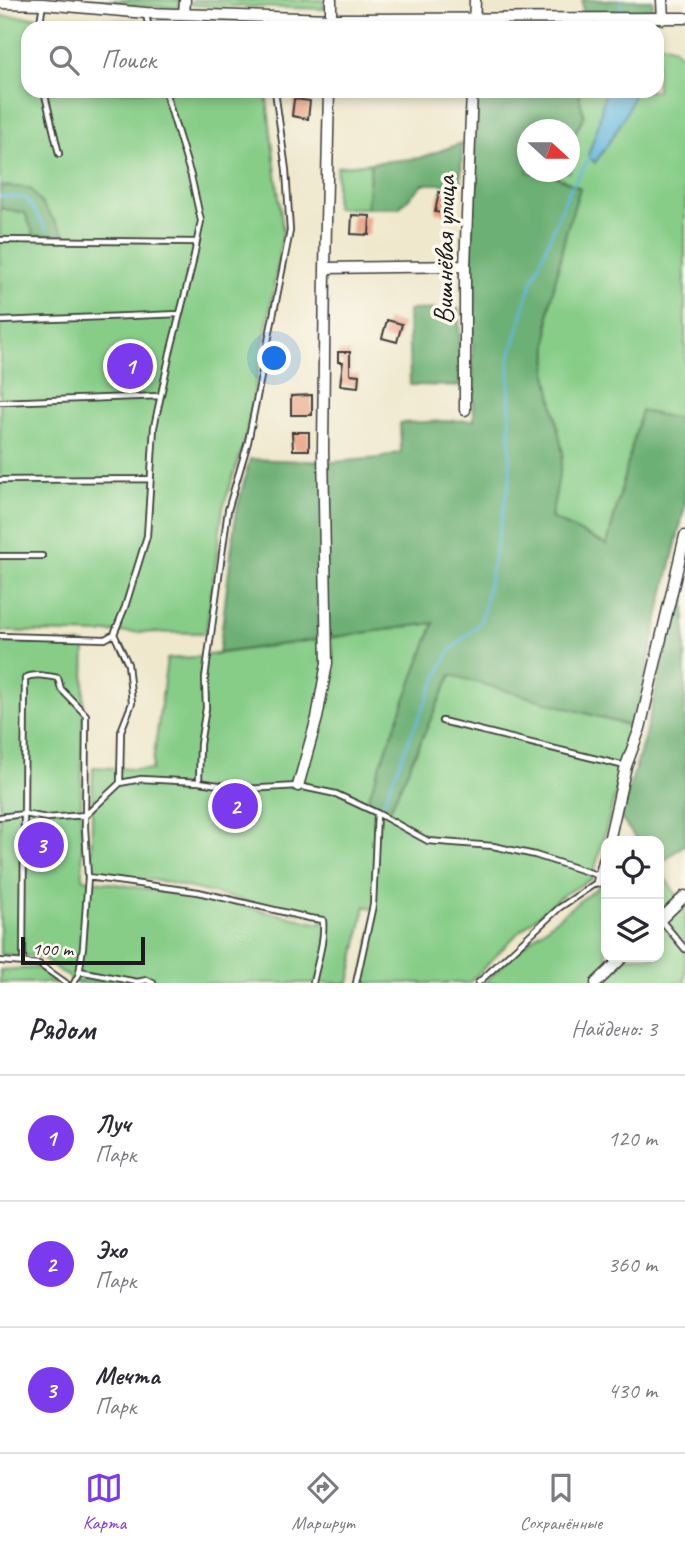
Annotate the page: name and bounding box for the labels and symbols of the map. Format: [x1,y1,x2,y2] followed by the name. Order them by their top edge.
[517,119,580,182] north arrow
[425,174,463,324] street label: Вишнёвая улица
[107,340,153,392] pin: 1
[257,341,291,375] your location
[212,780,258,832] pin: 2
[18,819,64,871] pin: 3
[21,934,145,966] scale bar

